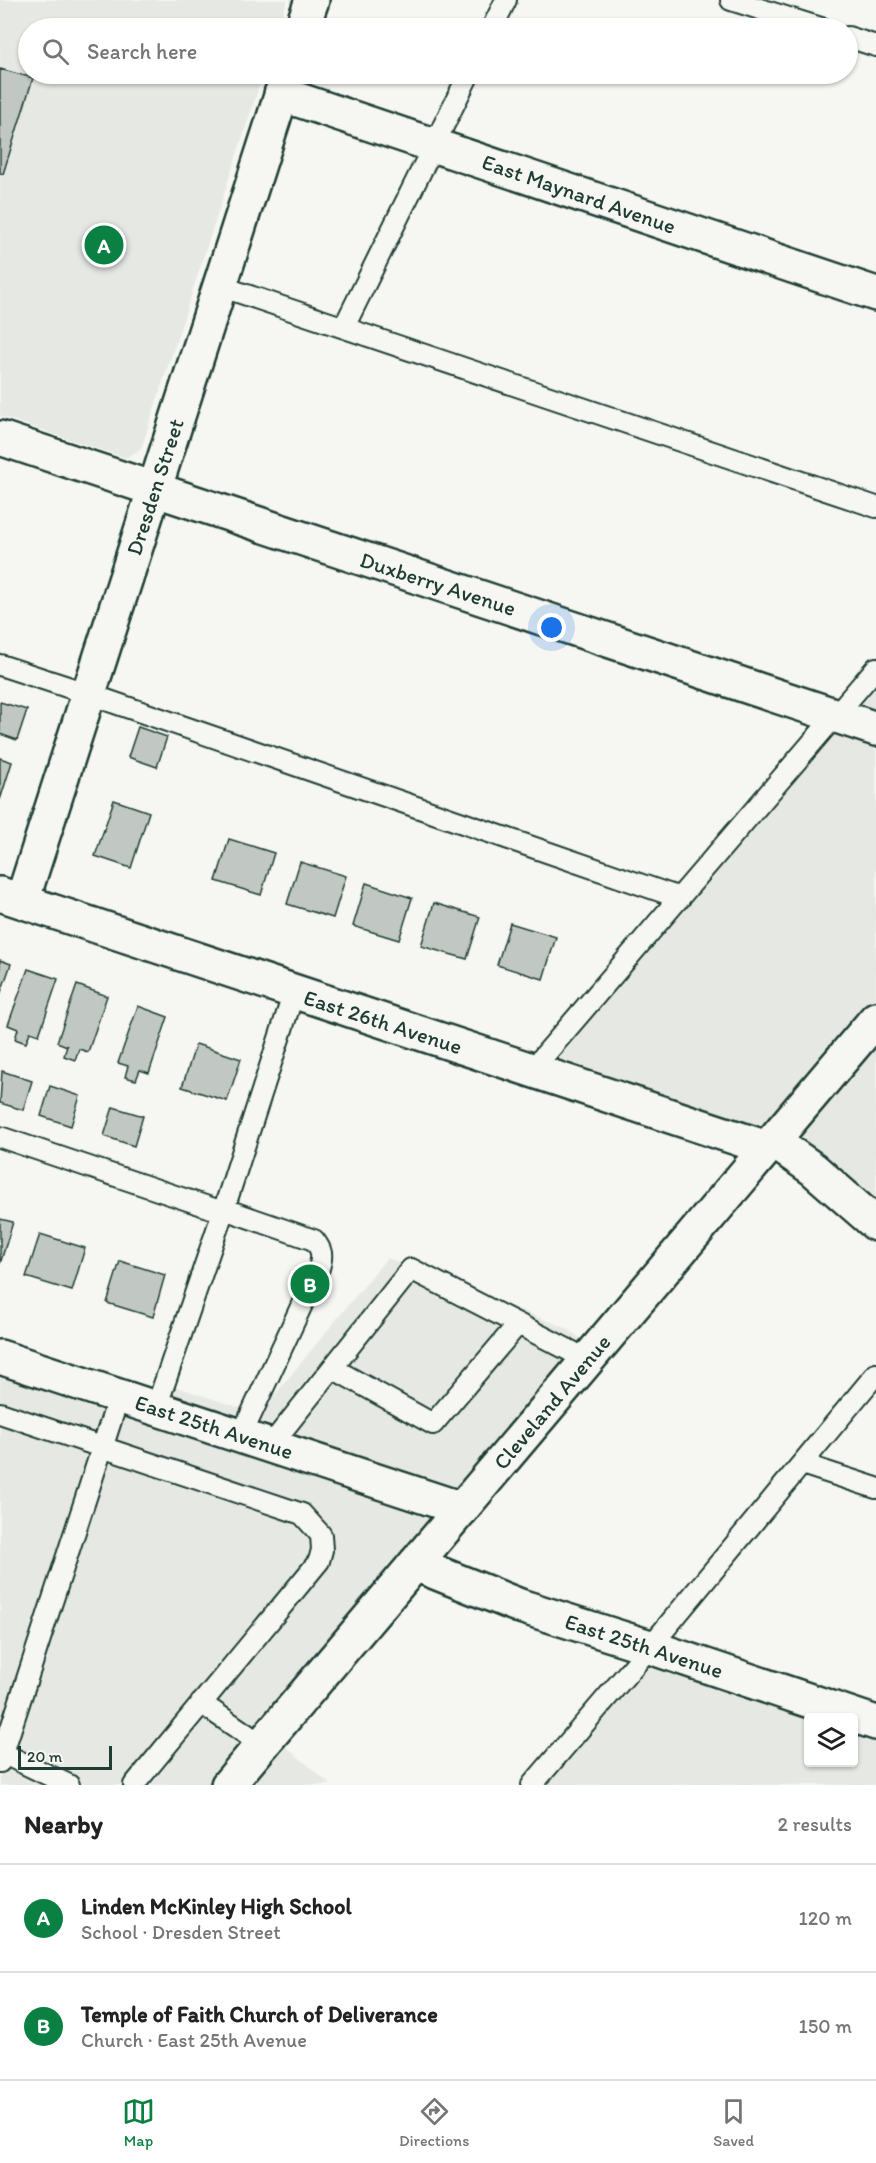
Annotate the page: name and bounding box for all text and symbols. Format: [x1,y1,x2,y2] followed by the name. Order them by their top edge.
[18,18,858,84] search box
[39,35,72,68] icon: search
[87,38,197,65] text: Search here
[479,148,679,240] street label: East Maynard Avenue
[84,222,124,268] pin: A
[120,415,190,559] street label: Dresden Street
[357,546,519,622] street label: Duxberry Avenue
[537,613,566,642] your location
[301,984,465,1060] street label: East 26th Avenue
[290,1262,330,1306] pin: B
[488,1329,616,1475] street label: Cleveland Avenue
[132,1389,296,1465] street label: East 25th Avenue
[562,1608,726,1684] street label: East 25th Avenue
[804,1713,858,1767] map controls
[804,1713,858,1767] button: layers
[18,1743,112,1770] scale bar
[27,1747,62,1766] text: 20 m
[24,1808,103,1840] text: Nearby
[778,1812,852,1836] text: 2 results
[81,1893,352,1920] text: Linden McKinley High School
[37,1906,50,1930] text: A
[799,1906,852,1930] text: 120 m
[81,1920,281,1944] text: School · Dresden Street
[81,2001,438,2028] text: Temple of Faith Church of Deliverance
[37,2014,50,2038] text: B
[799,2014,852,2038] text: 150 m
[81,2028,307,2052] text: Church · East 25th Avenue
[122,2095,155,2150] tab: Map
[399,2095,469,2150] tab: Directions
[713,2095,754,2150] tab: Saved

